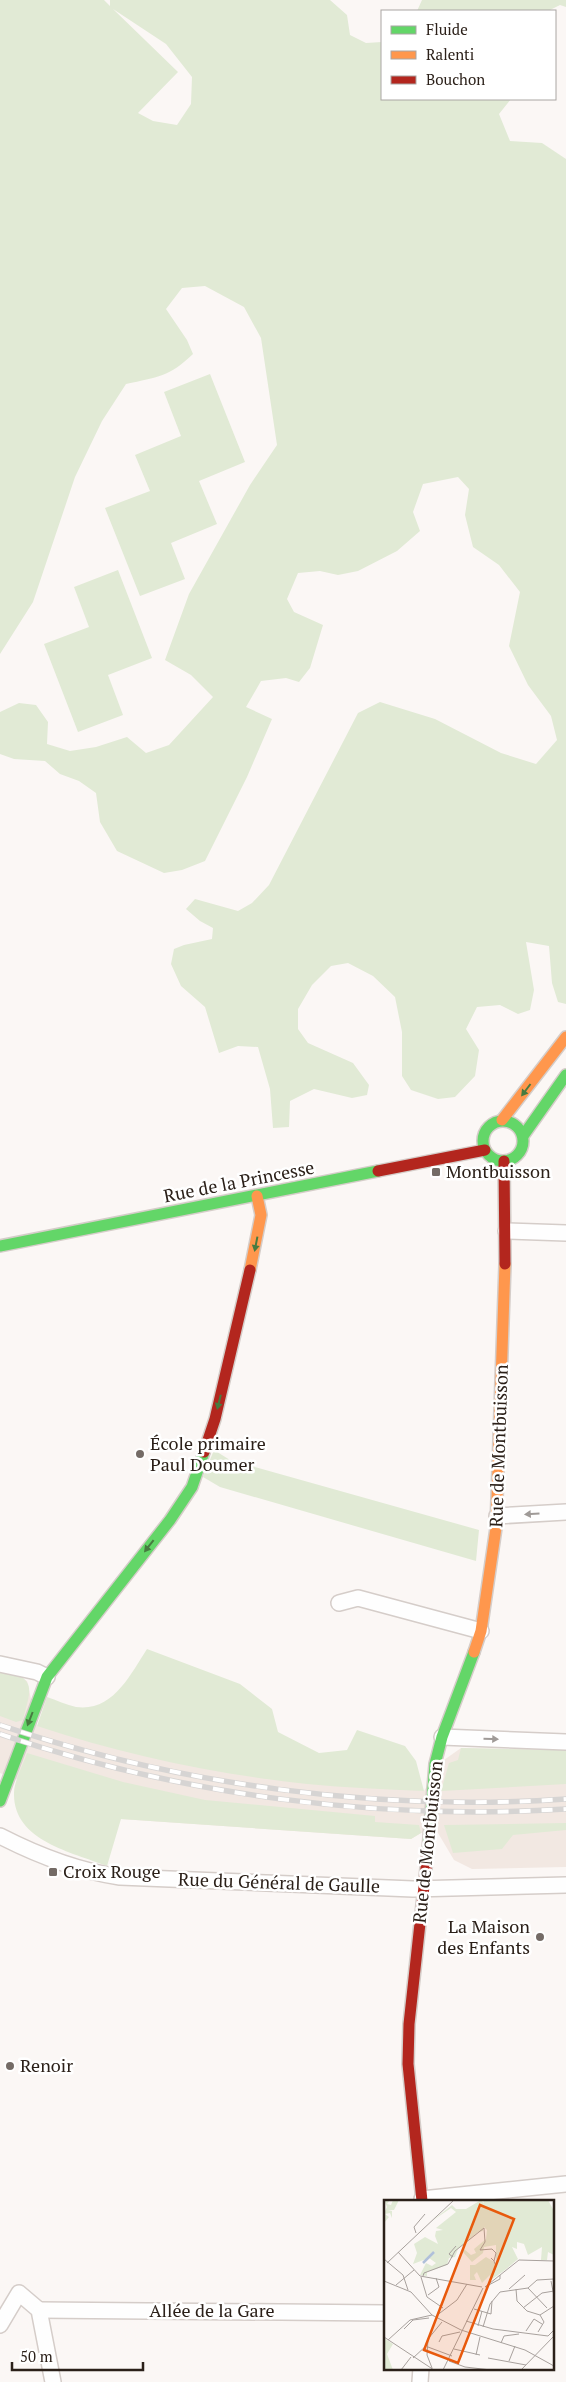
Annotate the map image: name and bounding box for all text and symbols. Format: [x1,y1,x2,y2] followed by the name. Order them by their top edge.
[381,10,556,100] legend
[426,19,468,39] text: Fluide
[426,44,474,64] text: Ralenti
[426,69,485,89] text: Bouchon
[521,1083,531,1097] one-way arrow
[161,1155,316,1207] street label: Rue de la Princesse
[446,1159,551,1183] place label: Montbuisson
[430,1166,442,1178] marker: Montbuisson
[251,1236,259,1252] one-way arrow
[483,1364,513,1528] street label: Rue de Montbuisson
[215,1394,223,1409] one-way arrow
[150,1431,266,1476] place label: École primaire Paul Doumer
[134,1448,146,1460] marker: École primaire Paul Doumer
[523,1510,539,1518] one-way arrow
[144,1540,155,1553] one-way arrow
[26,1712,34,1726] one-way arrow
[483,1735,499,1743] one-way arrow
[407,1759,448,1924] street label: Rue de Montbuisson
[63,1859,161,1883] place label: Croix Rouge
[47,1866,59,1878] marker: Croix Rouge
[178,1866,380,1898] street label: Rue du Général de Gaulle
[437,1914,530,1959] place label: La Maison des Enfants
[534,1931,546,1943] marker: La Maison des Enfants
[20,2053,73,2077] place label: Renoir
[4,2060,16,2072] marker: Renoir
[384,2200,554,2370] inset map
[149,2298,275,2322] street label: Allée de la Gare
[12,2340,144,2372] scale bar
[20,2346,53,2366] text: 50 m

